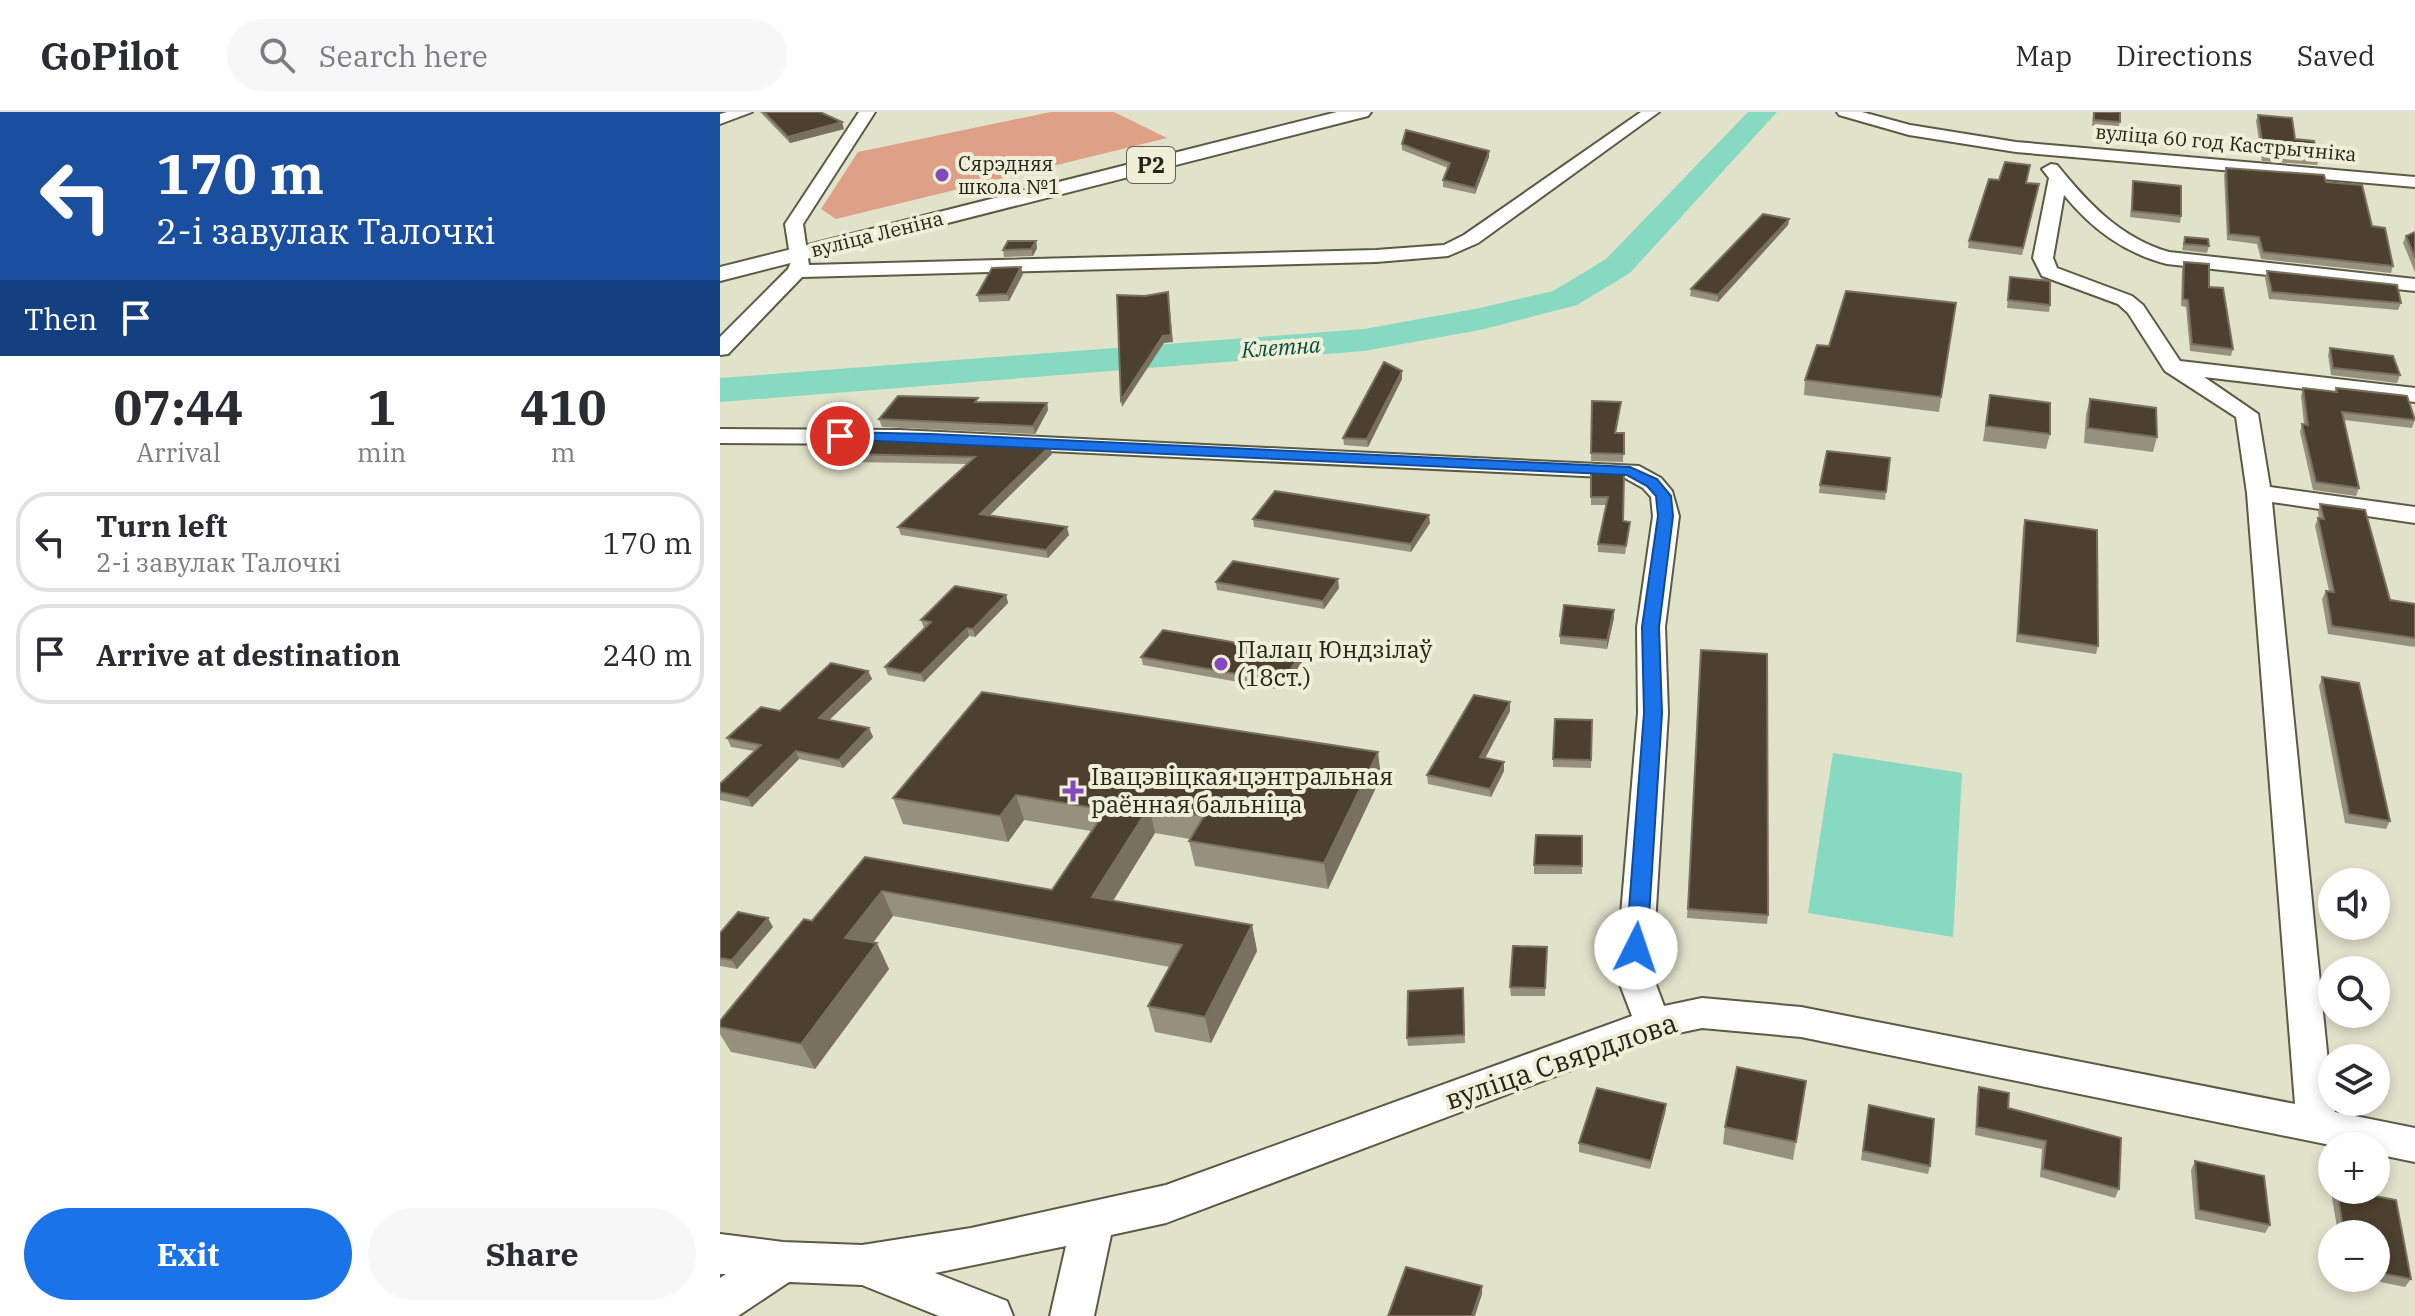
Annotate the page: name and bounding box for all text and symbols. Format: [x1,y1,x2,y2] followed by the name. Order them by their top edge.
[227,19,787,91] search box
[40,31,179,80] text: GoPilot
[255,33,299,77] icon: search
[319,36,488,75] text: Search here
[2015,37,2072,74] text: Map
[2116,37,2253,74] text: Directions
[2297,37,2375,74] text: Saved
[2094,118,2358,167] street label: вуліца 60 год Кастрычніка
[156,137,324,209] text: 170 m
[24,144,128,248] icon: left
[1127,147,1175,183] road number: Р2
[958,150,1060,200] place label: Сярэдняя школа №1
[933,166,951,184] marker: Сярэдняя школа №1
[808,204,946,263] street label: вуліца Леніна
[156,207,496,254] text: 2-і завулак Талочкі
[114,296,158,340] icon: arrive
[24,299,98,338] text: Then
[1239,329,1322,364] water label: Клетна
[114,376,243,438] text: 07:44
[367,376,396,438] text: 1
[520,376,606,438] text: 410
[806,402,874,470] pin
[818,414,862,458] icon: arrive
[136,435,221,469] text: Arrival
[357,435,406,469] text: min
[551,435,576,469] text: m
[96,506,228,545] text: Turn left
[28,520,72,564] icon: left
[602,523,692,562] text: 170 m
[96,545,341,579] text: 2-і завулак Талочкі
[28,632,72,676] icon: arrive
[1237,633,1433,693] place label: Палац Юндзілаў (18ст.)
[96,635,401,674] text: Arrive at destination
[602,635,692,674] text: 240 m
[1212,655,1230,673] marker: Палац Юндзілаў (18ст.)
[1091,760,1393,820] place label: Івацэвіцкая цэнтральная раённая бальніца
[1062,780,1084,802] marker: Івацэвіцкая цэнтральная раённая бальніца
[2318,868,2390,1292] map controls
[2318,868,2390,940] button: sound
[1594,906,1678,990] position arrow
[2318,956,2390,1028] button: search
[1440,1003,1682,1118] street label: вуліца Свярдлова
[2318,1044,2390,1116] button: layers
[2318,1132,2390,1204] button: +
[24,1208,352,1300] button: Exit
[368,1208,696,1300] button: Share
[2318,1220,2390,1292] button: −

